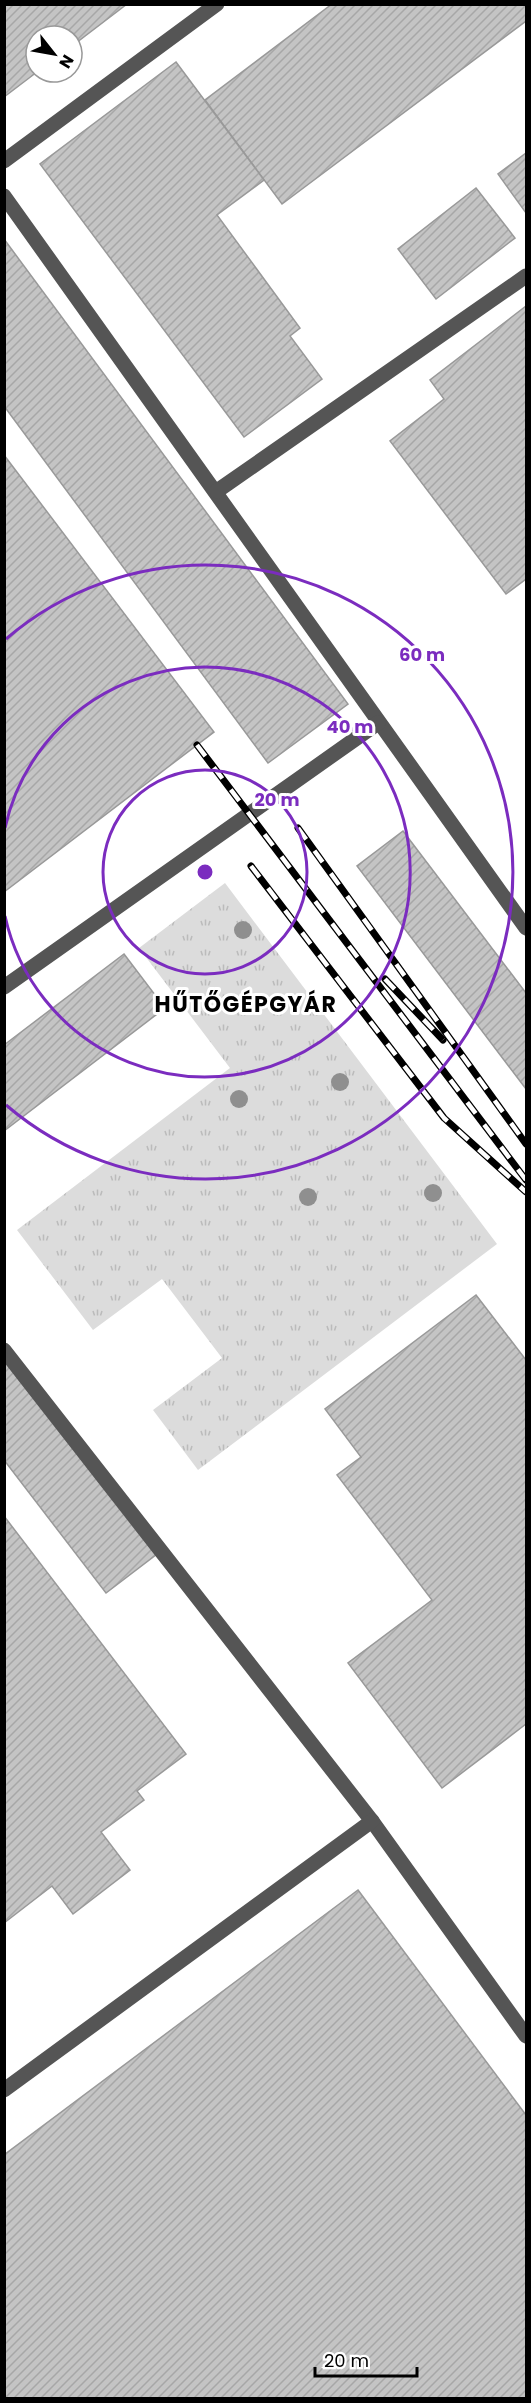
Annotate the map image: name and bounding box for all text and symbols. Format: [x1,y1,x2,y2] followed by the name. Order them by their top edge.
[24,24,84,84] north arrow
[53,50,79,73] text: N
[399,642,445,667] text: 60 m
[327,714,373,739] text: 40 m
[255,787,299,812] text: 20 m
[195,862,215,882] centre of rings
[155,989,337,1020] district label: HŰTŐGÉPGYÁR
[315,2340,417,2378] scale bar
[324,2348,369,2373] text: 20 m

